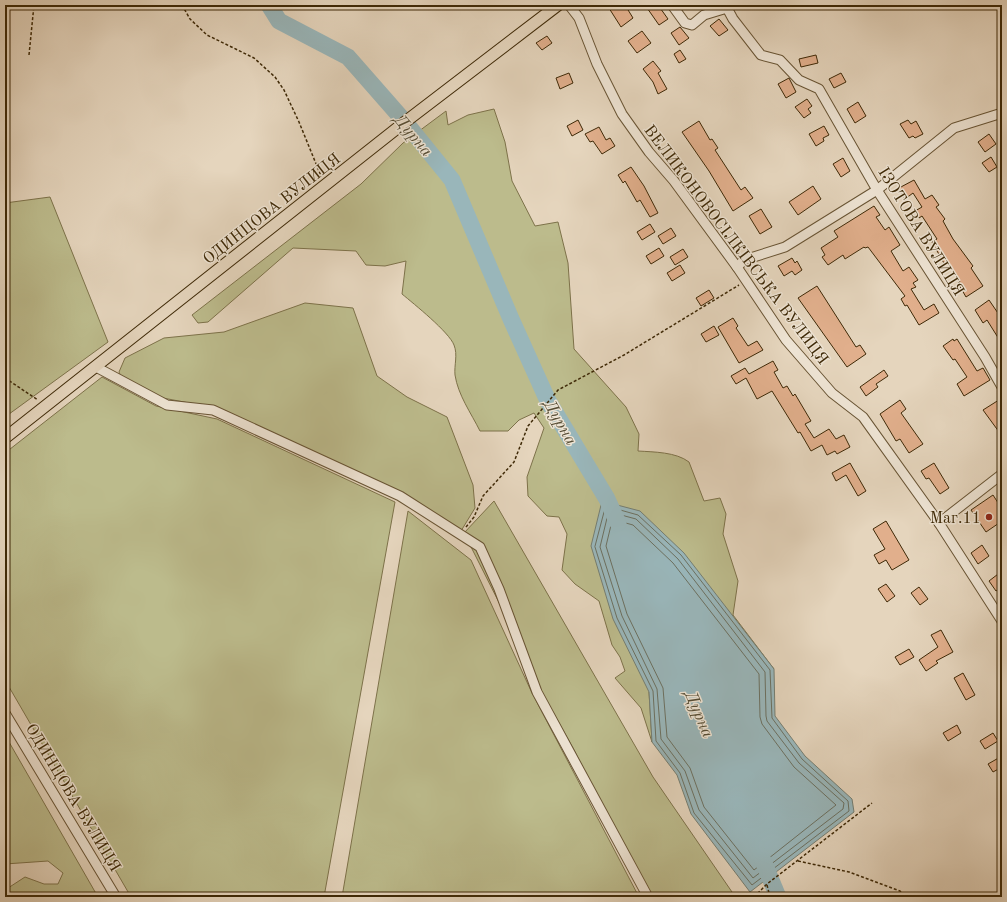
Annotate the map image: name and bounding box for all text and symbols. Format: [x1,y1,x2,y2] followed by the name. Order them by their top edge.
[389,110,435,160] water label: Дурна
[640,123,831,368] street label: ВЕЛИКОНОВОСІЛКІВСЬКА ВУЛИЦЯ
[201,151,344,268] street label: ОДИНЦОВА ВУЛИЦЯ
[874,165,966,299] street label: ІЗОТОВА ВУЛИЦЯ
[539,395,579,448] water label: Дурна
[930,511,981,527] place label: Маг.11
[984,512,994,522] marker: Маг.11
[680,687,716,741] water label: Дурна
[22,721,123,875] street label: ОДИНЦОВА ВУЛИЦЯ

